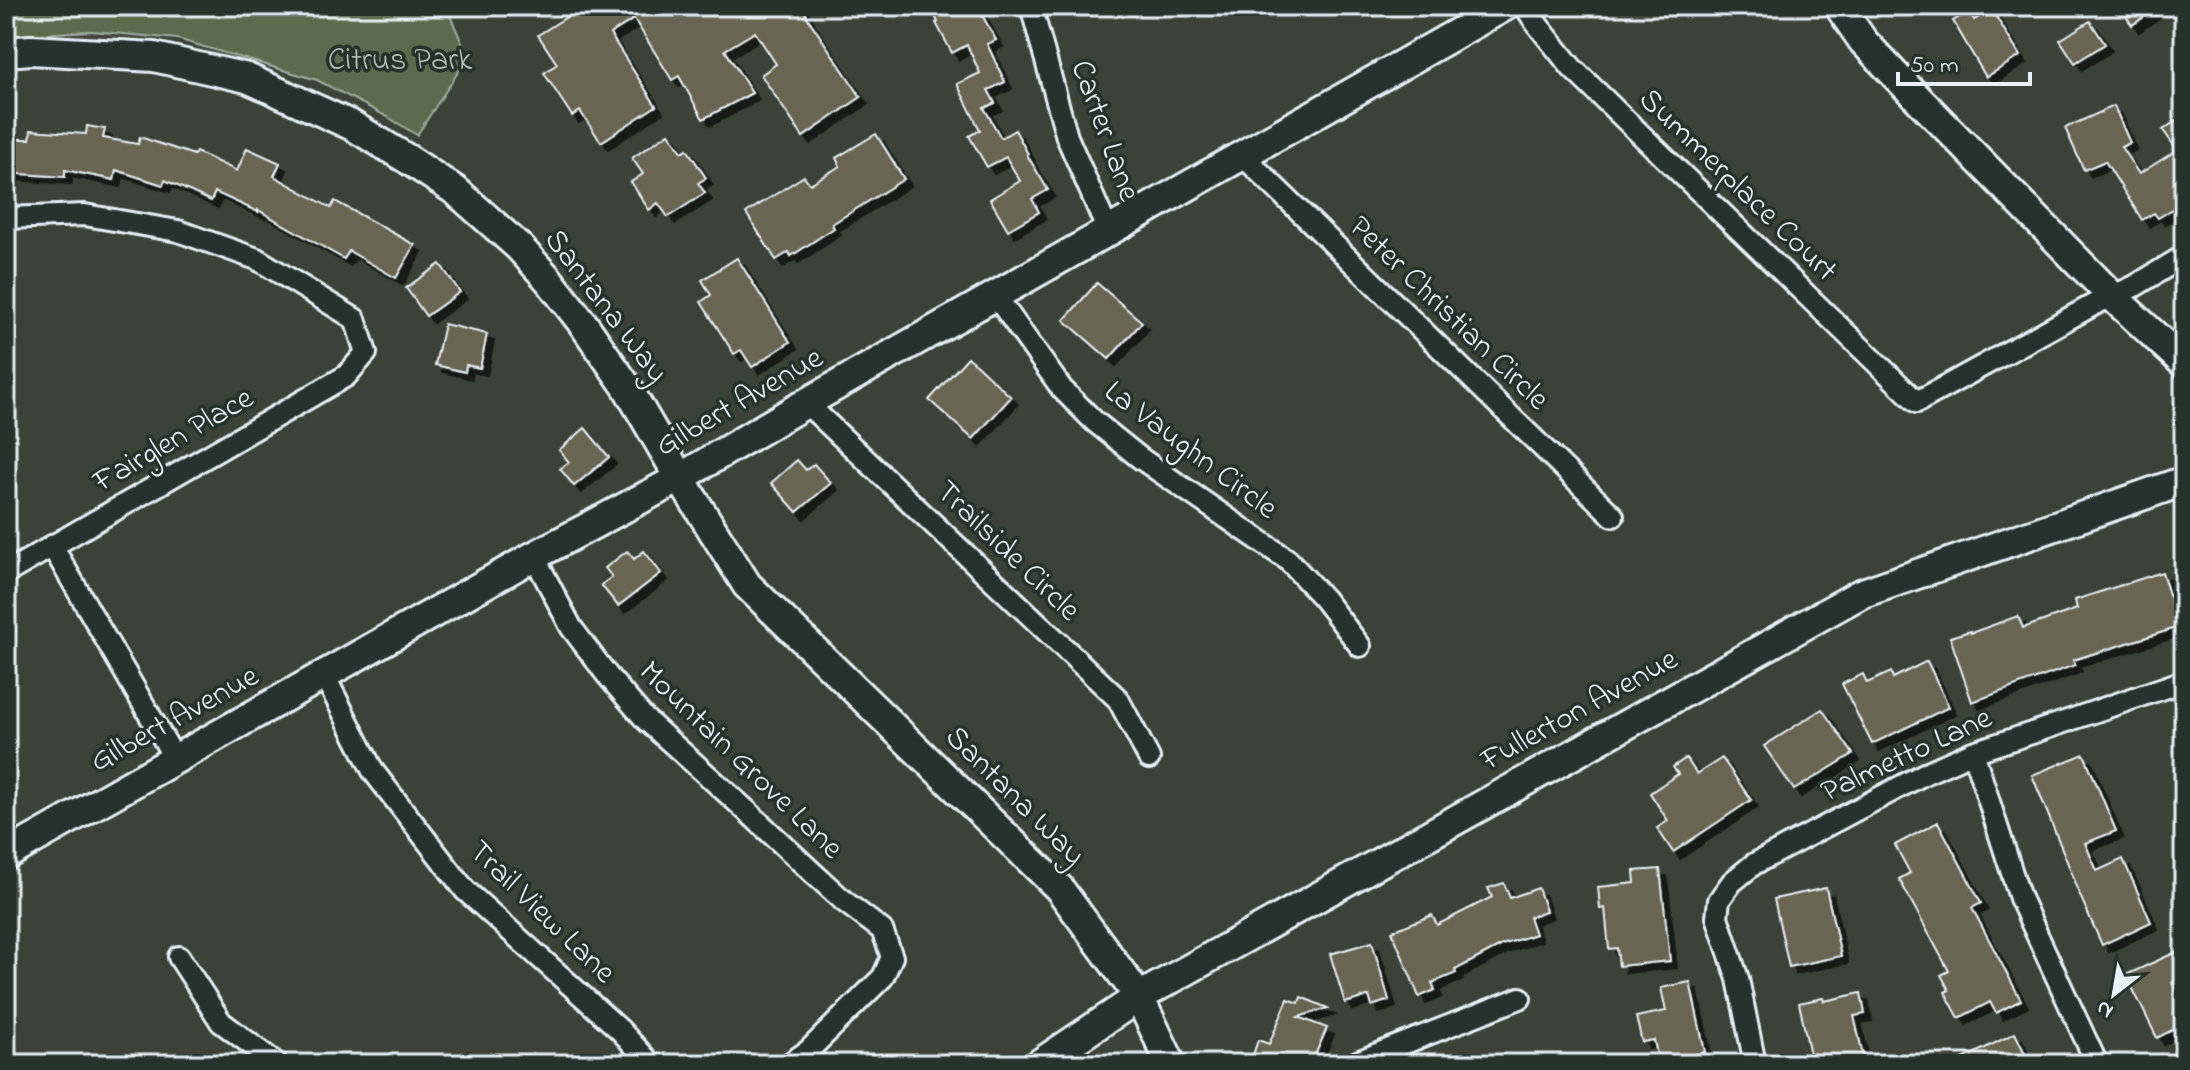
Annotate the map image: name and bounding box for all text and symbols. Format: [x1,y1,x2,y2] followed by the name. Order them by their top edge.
[1898,36,2030,86] scale bar
[328,38,473,85] park label: Citrus Park
[1910,49,1959,84] text: 50 m
[1057,54,1151,209] street label: Carter Lane
[1627,78,1848,294] street label: Summerplace Court
[1337,206,1560,423] street label: Peter Christian Circle
[531,220,679,394] street label: Santana Way
[647,336,833,470] street label: Gilbert Avenue
[1093,370,1287,532] street label: La Vaughn Circle
[84,376,263,506] street label: Fairglen Place
[924,470,1091,634] street label: Trailside Circle
[1472,637,1688,785] street label: Fullerton Avenue
[627,651,854,872] street label: Mountain Grove Lane
[82,654,269,786] street label: Gilbert Avenue
[1814,696,2001,816] street label: Palmetto Lane
[933,716,1095,878] street label: Santana Way
[456,830,626,996] street label: Trail View Lane
[2074,954,2154,1034] north arrow
[2091,991,2120,1026] text: N

